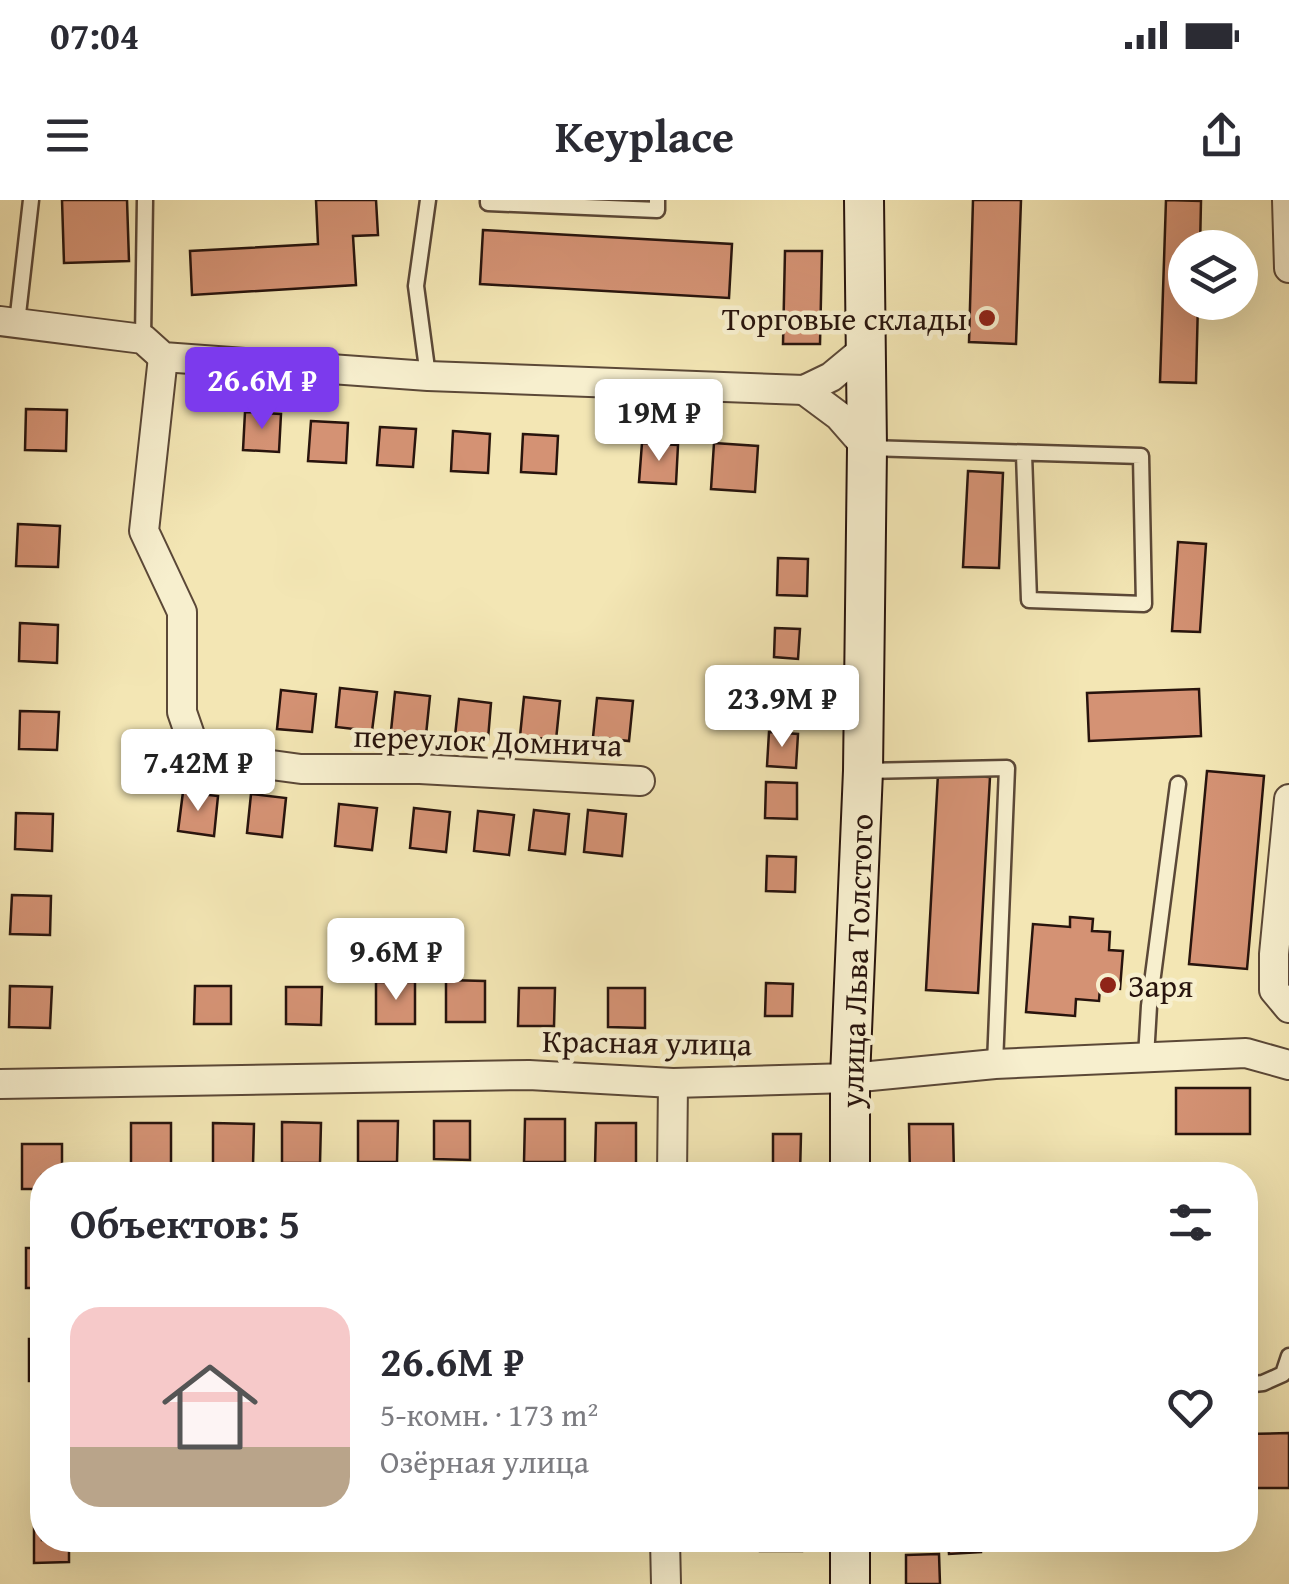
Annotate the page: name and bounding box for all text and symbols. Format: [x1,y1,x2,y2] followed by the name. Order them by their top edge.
[50,7,140,63] text: 07:04
[555,103,734,168] text: Keyplace
[40,108,95,163] icon: menu
[1194,108,1249,163] icon: share
[1168,230,1258,320] map controls
[1168,230,1258,320] button: layers
[722,295,967,342] place label: Торговые склады
[976,307,998,329] marker: Торговые склады
[170,347,354,432] pin: 26.6M ₽
[207,356,317,403] text: 26.6M ₽
[589,379,729,464] pin: 19M ₽
[617,388,701,435] text: 19M ₽
[690,665,874,750] pin: 23.9M ₽
[727,674,837,721] text: 23.9M ₽
[353,712,624,768] street label: переулок Домнича
[106,729,290,814] pin: 7.42M ₽
[143,738,253,785] text: 7.42M ₽
[827,813,885,1110] street label: улица Льва Толстого
[315,918,477,1003] pin: 9.6M ₽
[349,927,443,974] text: 9.6M ₽
[1128,962,1193,1009] place label: Заря
[1097,974,1119,996] marker: Заря
[542,1017,753,1067] street label: Красная улица
[70,1192,300,1253] text: Объектов: 5
[1163,1195,1218,1250] icon: filters
[380,1330,524,1391] text: 26.6M ₽
[150,1347,270,1467] icon: home
[1163,1380,1218,1435] icon: heart
[380,1391,598,1438] text: 5-комн. · 173 m²
[380,1438,589,1485] text: Озёрная улица

